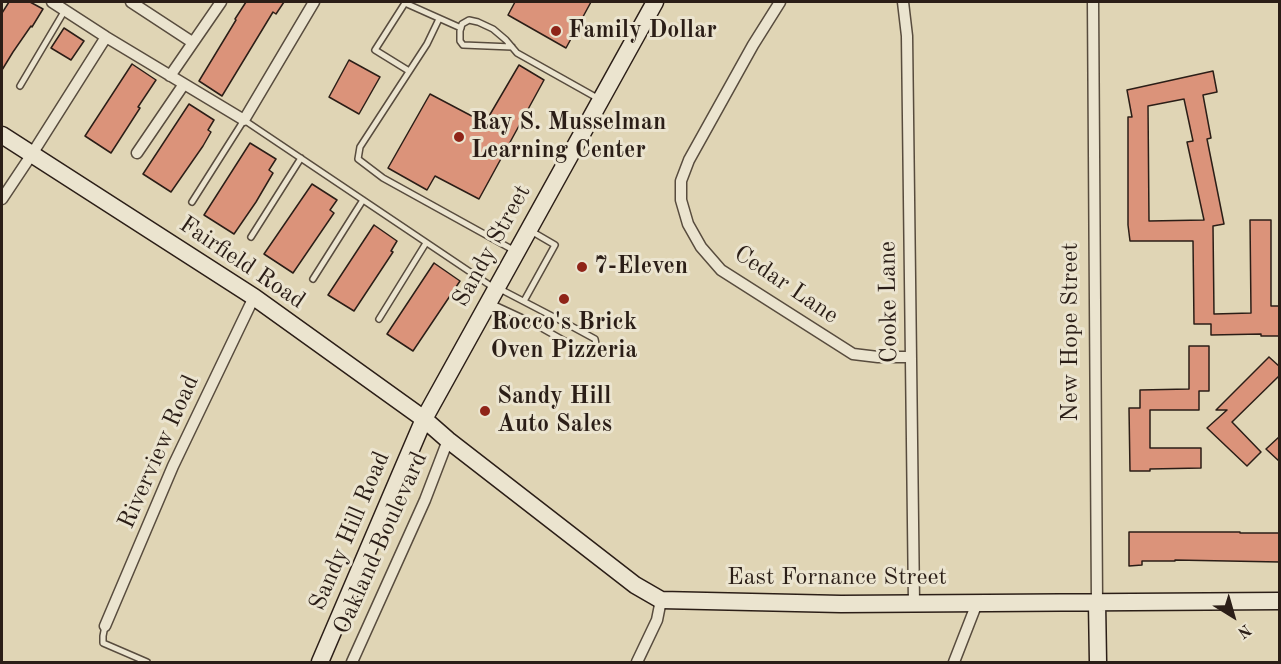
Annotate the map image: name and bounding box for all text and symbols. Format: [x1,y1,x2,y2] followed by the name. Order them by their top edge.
[568,17,717,45] place label: Family Dollar
[549,24,563,38] marker: Family Dollar
[471,109,666,165] place label: Ray S. Musselman Learning Center
[452,130,466,144] marker: Ray S. Musselman Learning Center
[447,180,537,312] street label: Sandy Street
[174,210,310,316] street label: Fairfield Road
[728,240,844,330] street label: Cedar Lane
[874,241,904,363] street label: Cooke Lane
[1057,242,1085,422] street label: New Hope Street
[594,253,688,281] place label: 7-Eleven
[575,260,589,274] marker: 7-Eleven
[557,292,571,306] marker: Rocco's Brick Oven Pizzeria
[491,309,637,365] place label: Rocco's Brick Oven Pizzeria
[112,371,206,533] street label: Riverview Road
[497,383,612,439] place label: Sandy Hill Auto Sales
[478,404,492,418] marker: Sandy Hill Auto Sales
[303,447,397,615] street label: Sandy Hill Road
[328,447,434,639] street label: Oakland Boulevard
[727,564,947,592] street label: East Fornance Street
[1203,586,1263,646] north arrow
[1234,620,1254,640] text: N

